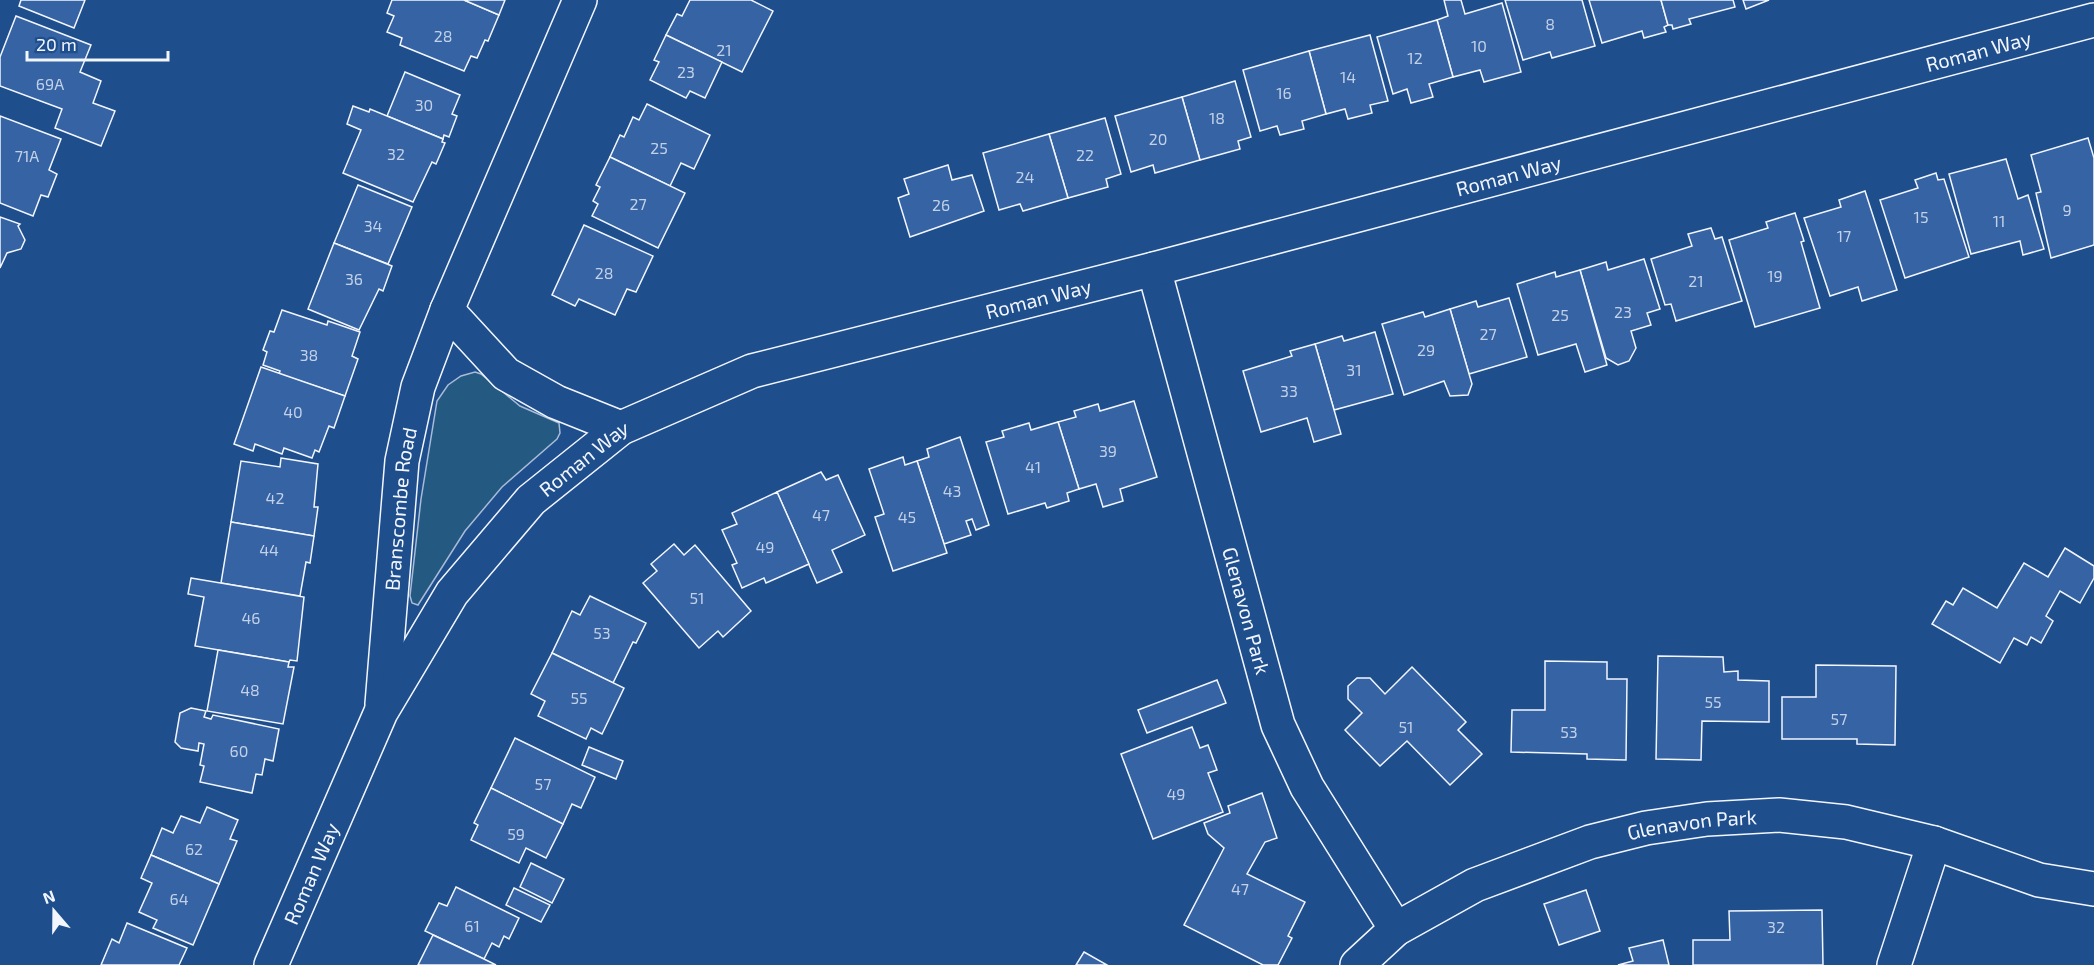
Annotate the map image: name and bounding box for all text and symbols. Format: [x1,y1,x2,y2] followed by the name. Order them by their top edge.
[1545,14,1555,33] house number: 8
[27,24,168,62] scale bar
[1923,25,2034,76] street label: Roman Way
[434,26,452,45] house number: 28
[36,33,77,55] text: 20 m
[1471,36,1487,55] house number: 10
[716,40,732,59] house number: 21
[1407,48,1423,67] house number: 12
[677,62,695,81] house number: 23
[1340,67,1356,86] house number: 14
[36,74,64,93] house number: 69A
[1276,83,1292,102] house number: 16
[415,95,433,114] house number: 30
[1209,108,1225,127] house number: 18
[1149,129,1167,148] house number: 20
[650,138,668,157] house number: 25
[387,144,405,163] house number: 32
[1076,145,1094,164] house number: 22
[15,146,39,165] house number: 71A
[1453,150,1564,201] street label: Roman Way
[1016,167,1035,186] house number: 24
[629,194,647,213] house number: 27
[932,195,950,214] house number: 26
[2062,200,2072,219] house number: 9
[1914,207,1928,226] house number: 15
[1993,211,2005,230] house number: 11
[364,216,383,235] house number: 34
[1837,226,1851,245] house number: 17
[595,263,613,282] house number: 28
[1767,266,1783,285] house number: 19
[345,269,363,288] house number: 36
[1688,271,1704,290] house number: 21
[983,273,1094,323] street label: Roman Way
[1614,302,1632,321] house number: 23
[1551,305,1569,324] house number: 25
[1479,324,1497,343] house number: 27
[1417,340,1435,359] house number: 29
[300,345,318,364] house number: 38
[1346,360,1362,379] house number: 31
[1280,381,1298,400] house number: 33
[283,402,303,421] house number: 40
[534,414,632,501] street label: Roman Way
[379,425,421,592] street label: Branscombe Road
[1099,441,1117,460] house number: 39
[1025,457,1041,476] house number: 41
[943,481,961,500] house number: 43
[266,488,284,507] house number: 42
[812,505,830,524] house number: 47
[898,507,916,526] house number: 45
[756,537,775,556] house number: 49
[259,540,279,559] house number: 44
[1218,544,1276,677] street label: Glenavon Park
[690,588,704,607] house number: 51
[242,608,261,627] house number: 46
[593,623,611,642] house number: 53
[240,680,260,699] house number: 48
[570,688,588,707] house number: 55
[1704,692,1722,711] house number: 55
[1831,709,1847,728] house number: 57
[1399,717,1413,736] house number: 51
[1560,722,1578,741] house number: 53
[230,741,248,760] house number: 60
[535,774,551,793] house number: 57
[1167,784,1186,803] house number: 49
[1624,804,1757,844] street label: Glenavon Park
[278,818,344,928] street label: Roman Way
[507,824,525,843] house number: 59
[185,839,203,858] house number: 62
[1231,879,1249,898] house number: 47
[24,881,84,941] north arrow
[40,886,57,907] text: N
[170,889,189,908] house number: 64
[464,916,480,935] house number: 61
[1767,917,1785,936] house number: 32

